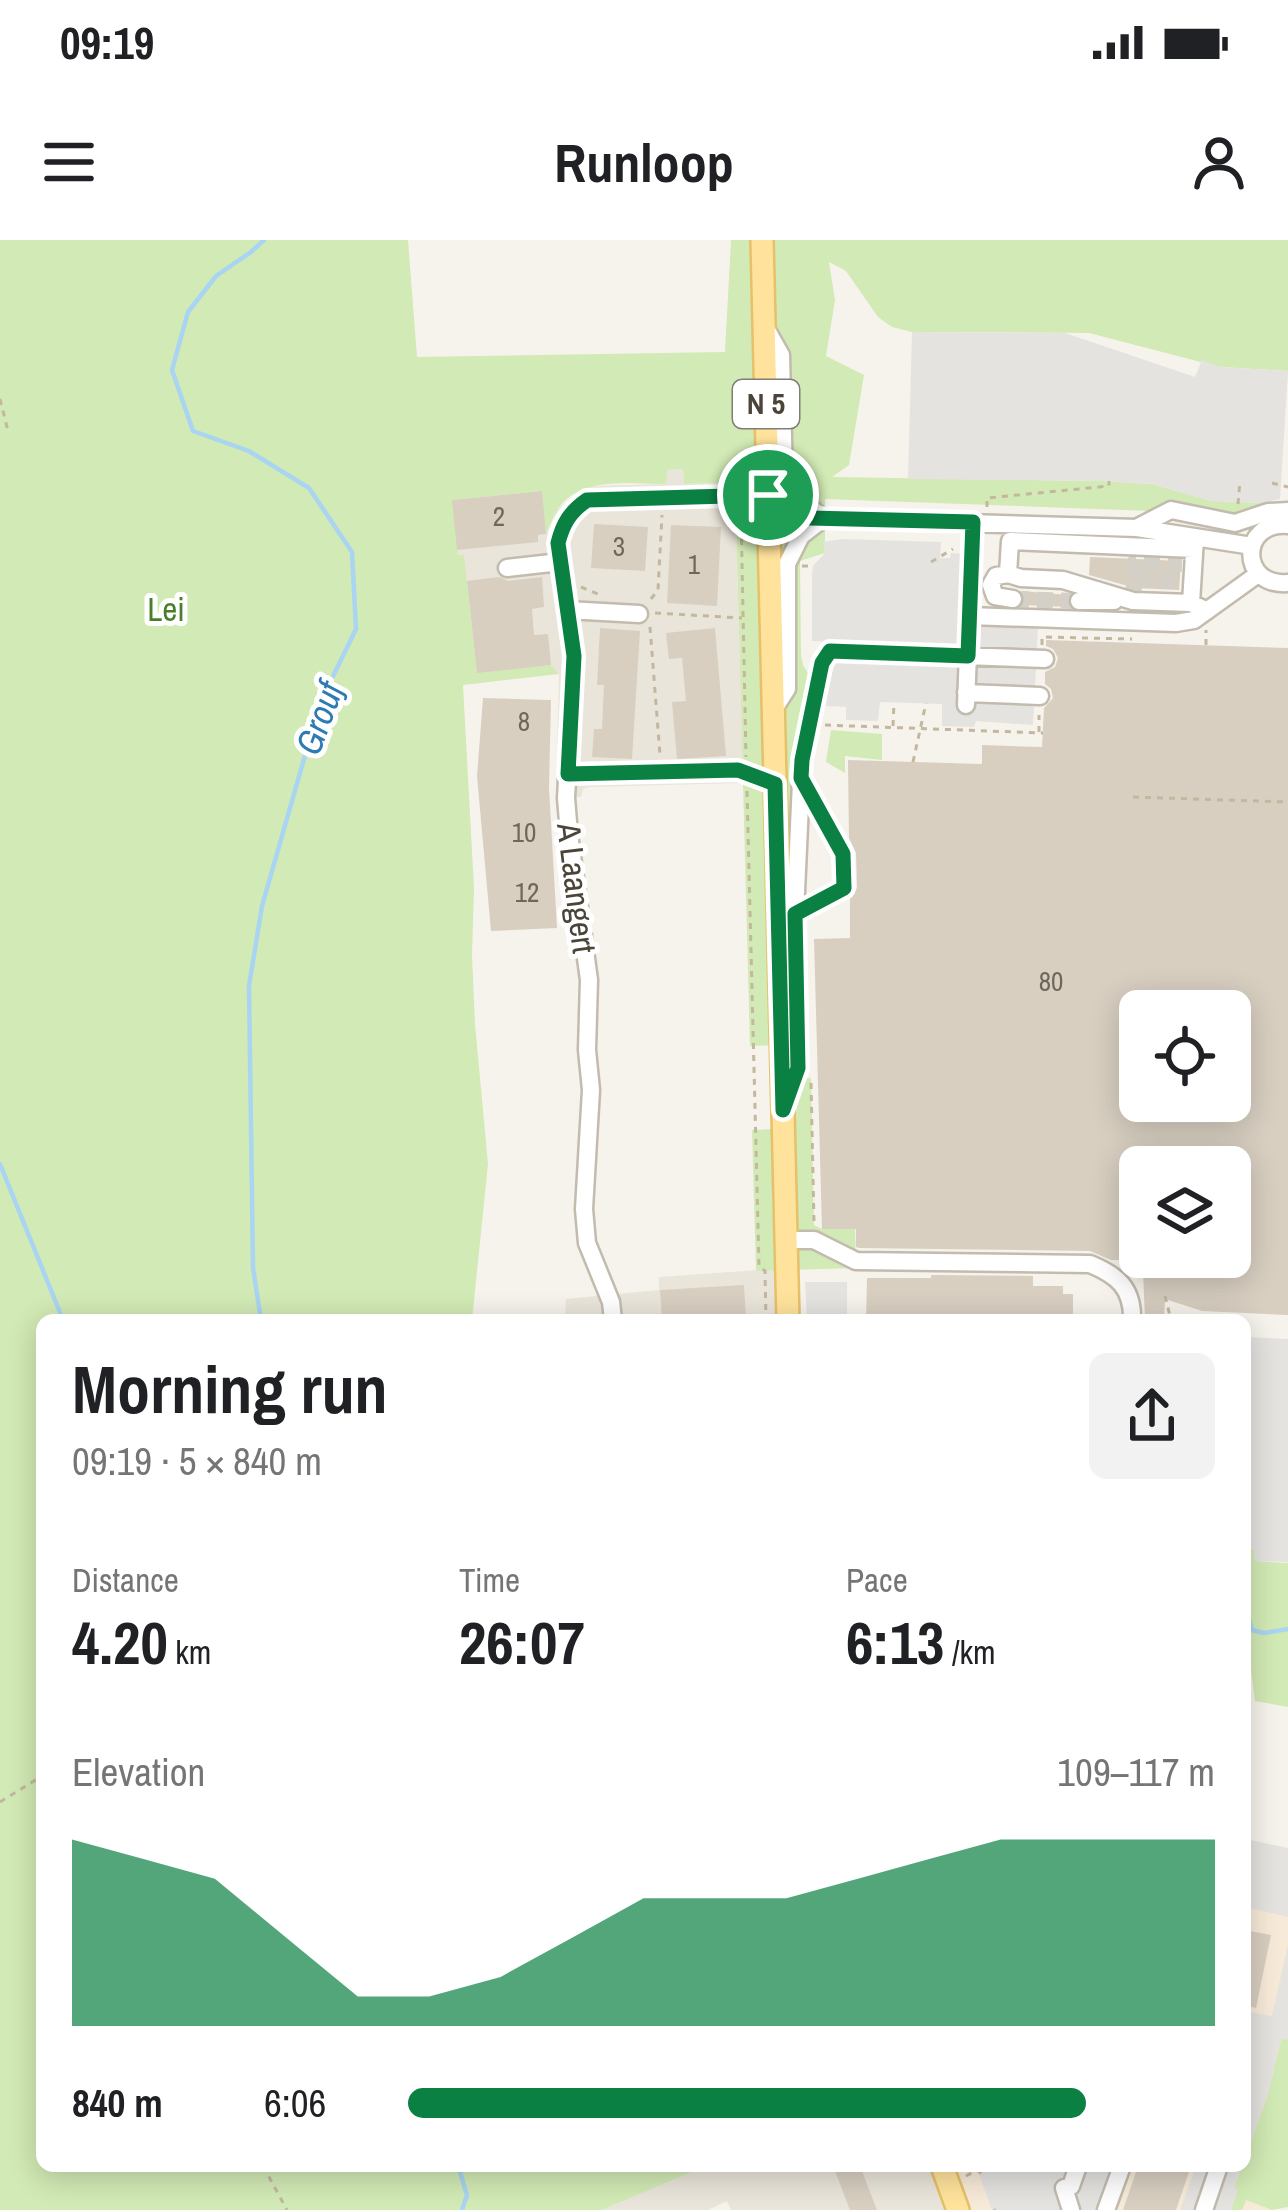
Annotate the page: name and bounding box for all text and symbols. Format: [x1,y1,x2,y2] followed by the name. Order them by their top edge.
[60,12,154,73] text: 09:19
[554,126,734,199] text: Runloop
[36,129,102,195] icon: menu
[1186,129,1252,195] icon: person
[733,380,799,428] road number: N 5
[717,444,819,546] pin
[735,462,801,528] icon: arrive
[493,498,505,534] house number: 2
[613,528,625,564] house number: 3
[688,546,701,582] house number: 1
[147,587,185,631] park label: Lei
[284,672,355,761] water label: Grouf
[518,703,530,739] house number: 8
[512,814,536,850] house number: 10
[547,819,607,956] street label: A Laangert
[515,874,539,910] house number: 12
[1039,963,1063,999] house number: 80
[1119,990,1251,1278] map controls
[1119,990,1251,1122] button: locate
[1119,1146,1251,1278] button: layers
[72,1345,388,1434] text: Morning run
[1089,1353,1215,1479] button: share
[72,1435,322,1487] text: 09:19 · 5 × 840 m
[72,1558,179,1602] text: Distance
[459,1558,520,1602] text: Time
[846,1558,908,1602] text: Pace
[72,1602,168,1683] text: 4.20
[459,1602,585,1683] text: 26:07
[846,1602,944,1683] text: 6:13
[168,1630,211,1674] text: km
[944,1630,996,1674] text: /km
[72,1746,205,1798] text: Elevation
[1057,1746,1215,1798] text: 109–117 m
[72,2077,163,2129] text: 840 m
[264,2077,326,2129] text: 6:06

